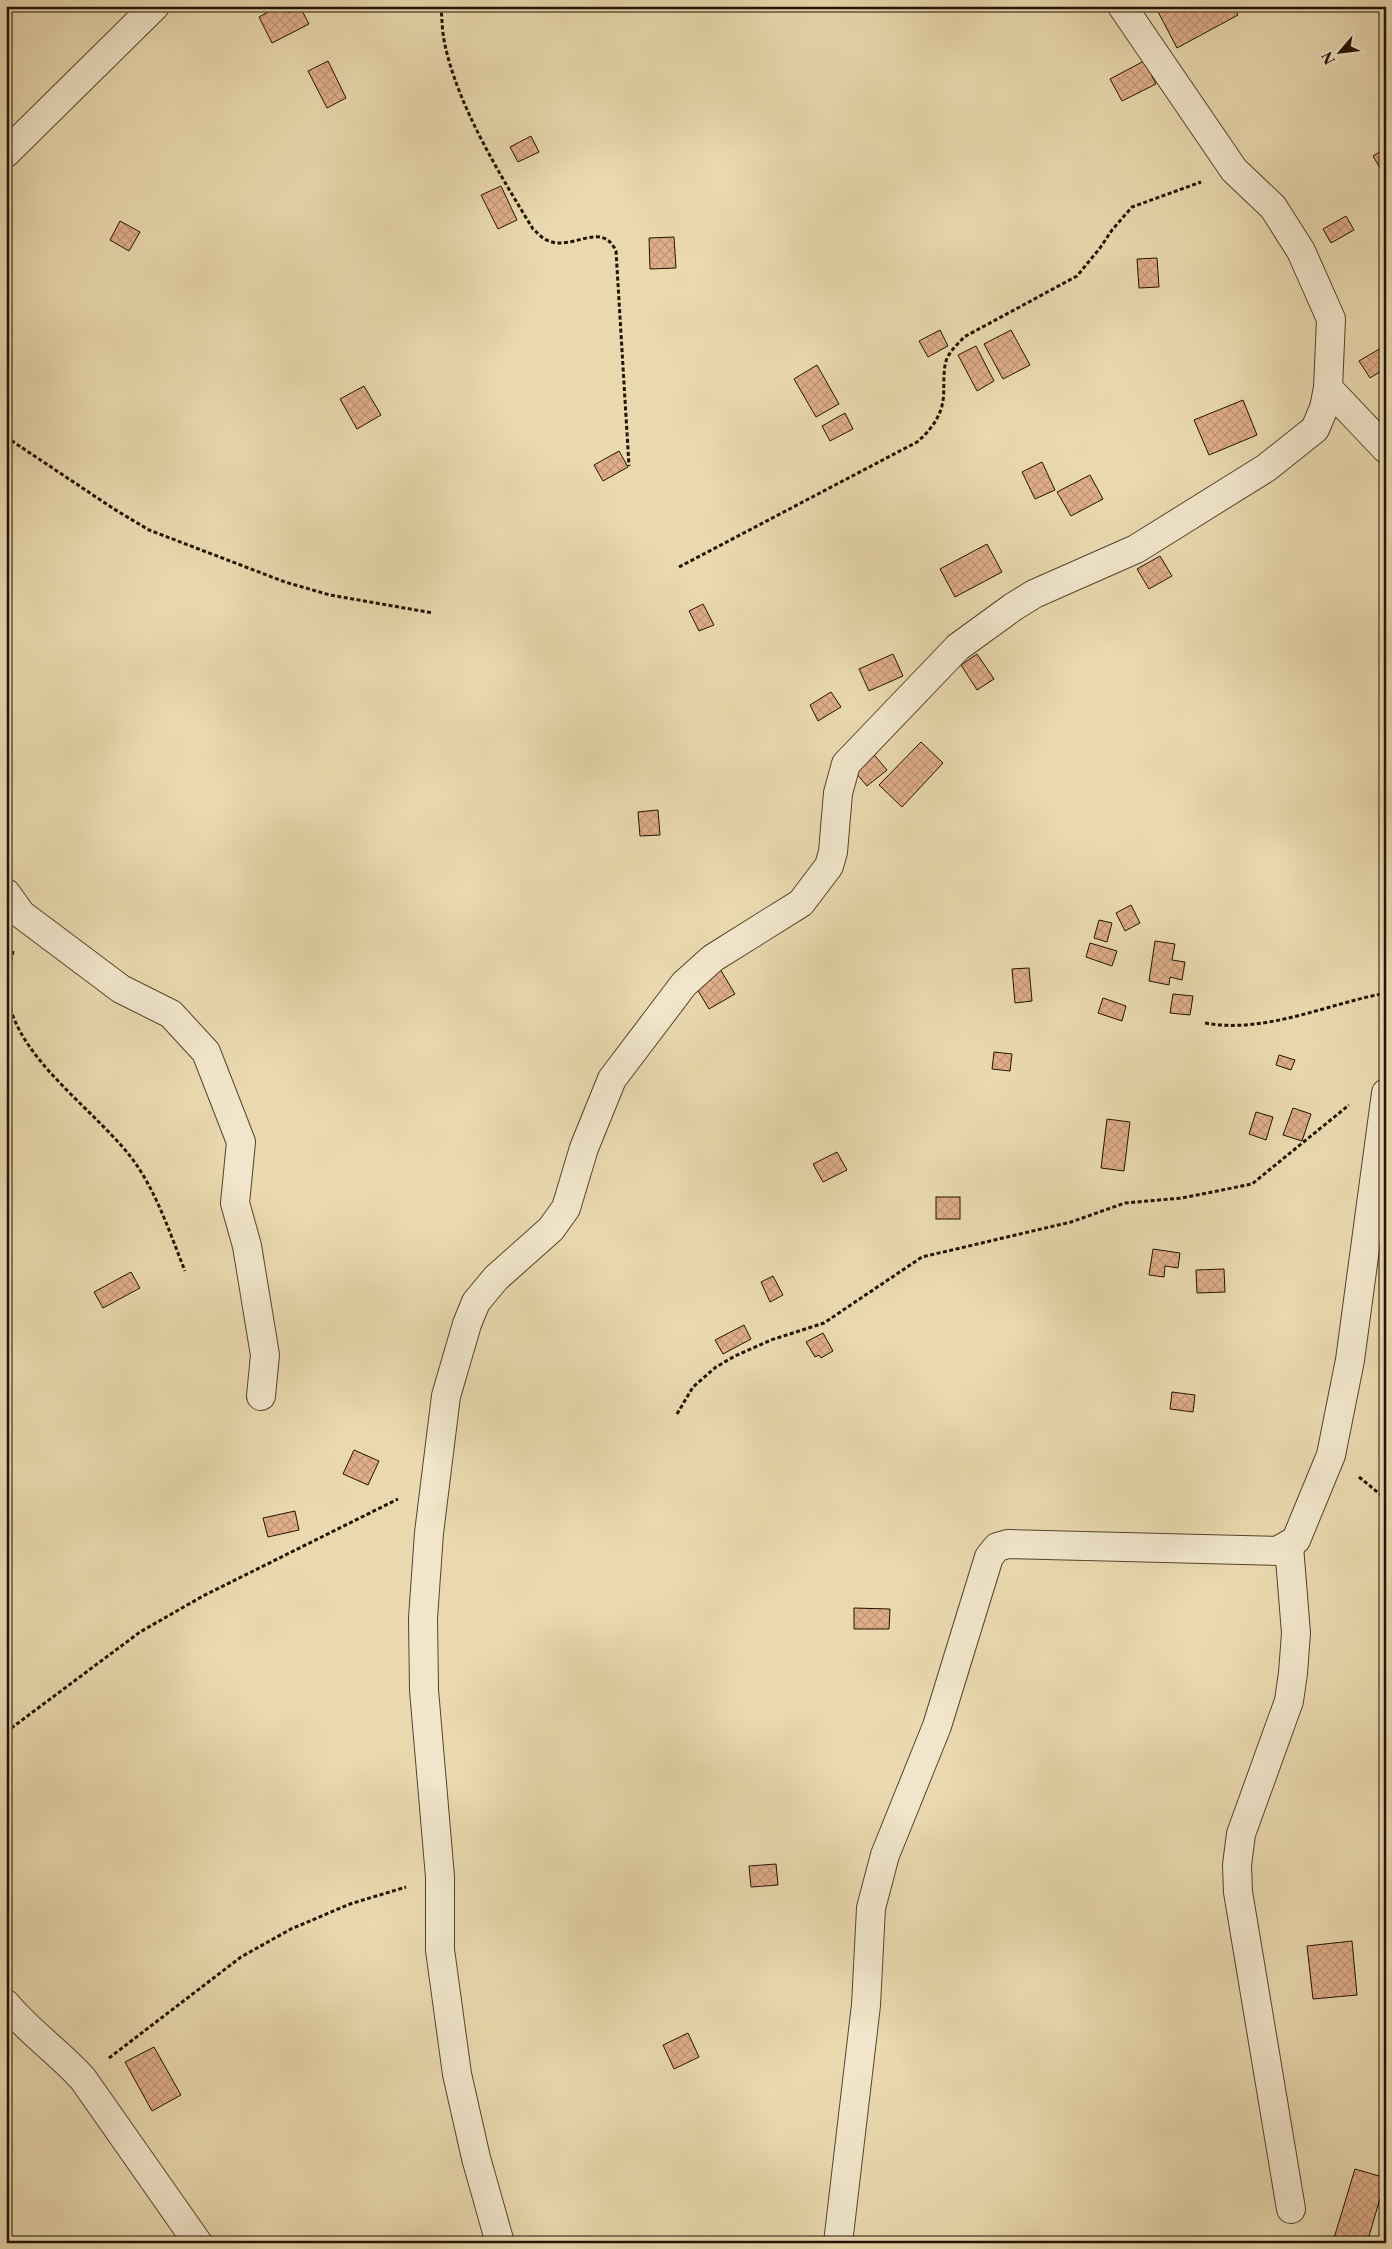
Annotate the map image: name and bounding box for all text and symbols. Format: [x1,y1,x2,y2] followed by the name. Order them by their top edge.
[1314,28,1364,78] north arrow
[1318,49,1339,68] text: N

